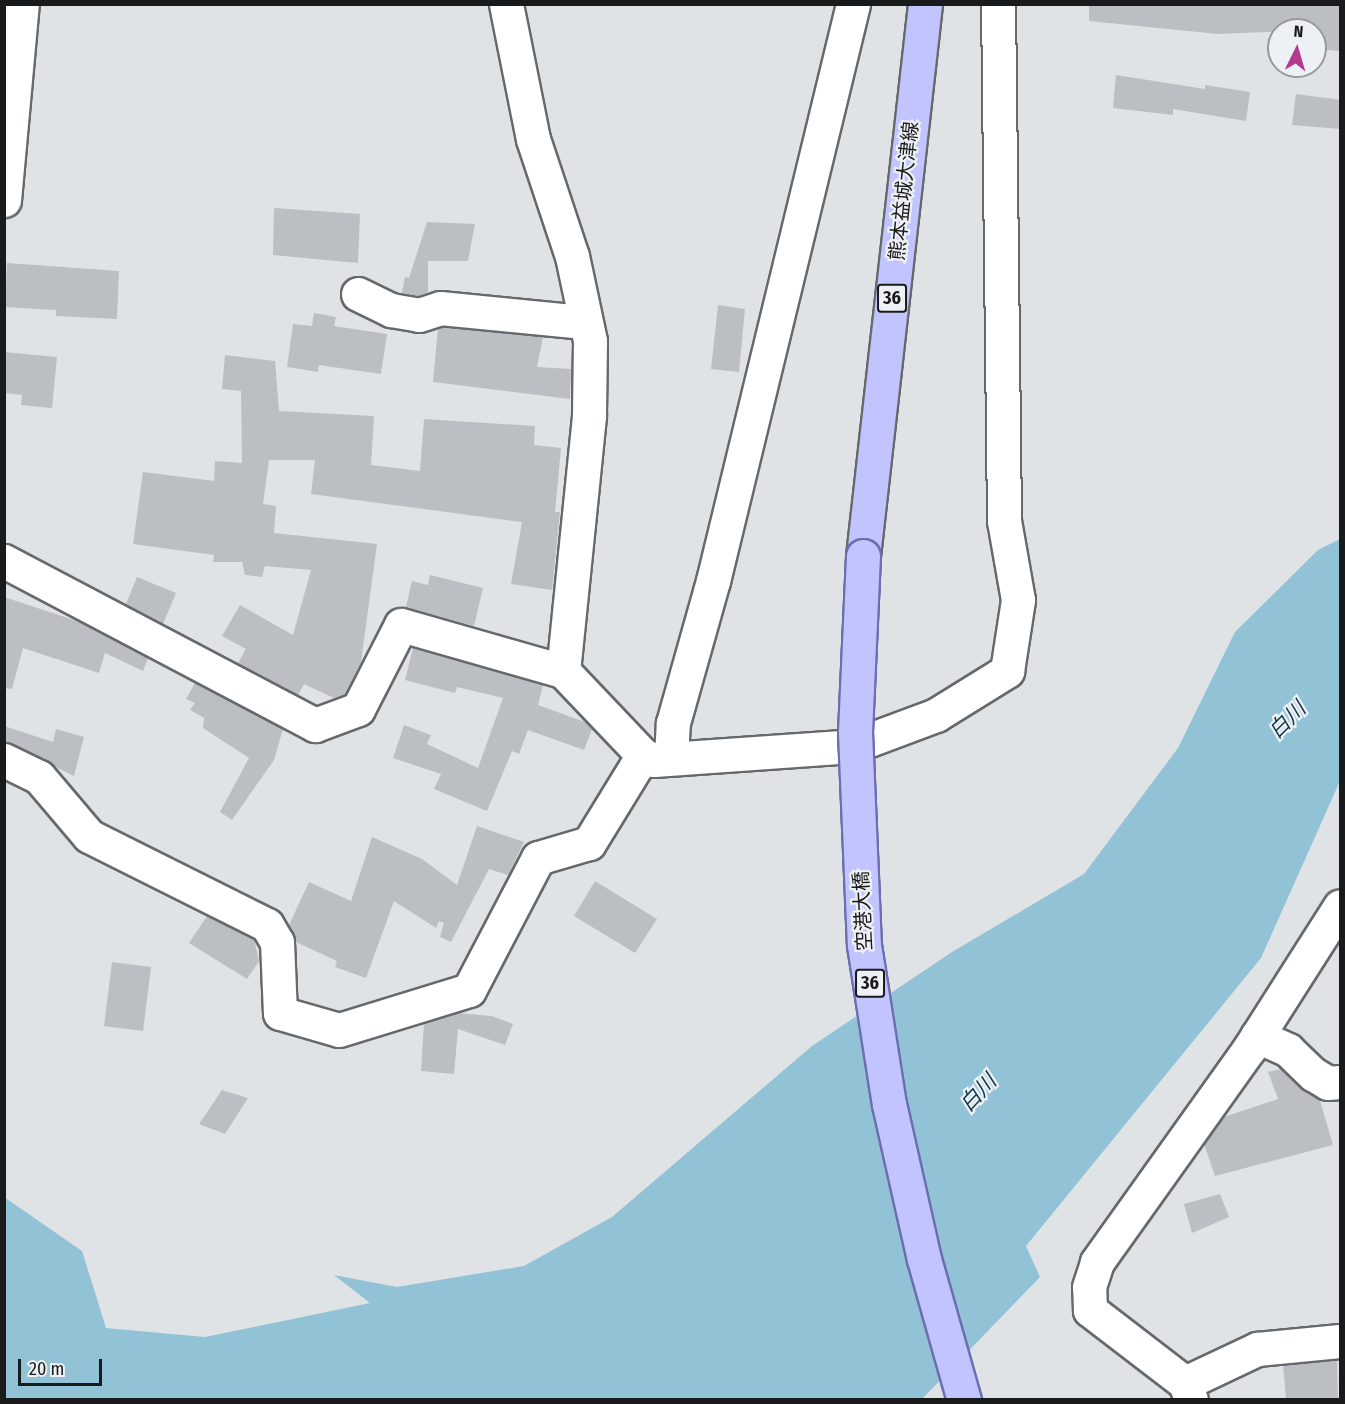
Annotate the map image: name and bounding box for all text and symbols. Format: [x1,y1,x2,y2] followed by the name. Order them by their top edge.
[1267,18,1327,78] north arrow
[1293,22,1304,41] text: N
[885,120,923,262] street label: 熊本益城大津線
[877,283,907,313] road number: 36
[1263,696,1311,744] water label: 白川
[849,870,877,952] street label: 空港大橋
[855,968,885,998] road number: 36
[954,1069,1002,1117] water label: 白川
[21,1347,105,1385] scale bar
[29,1358,64,1380] text: 20 m

